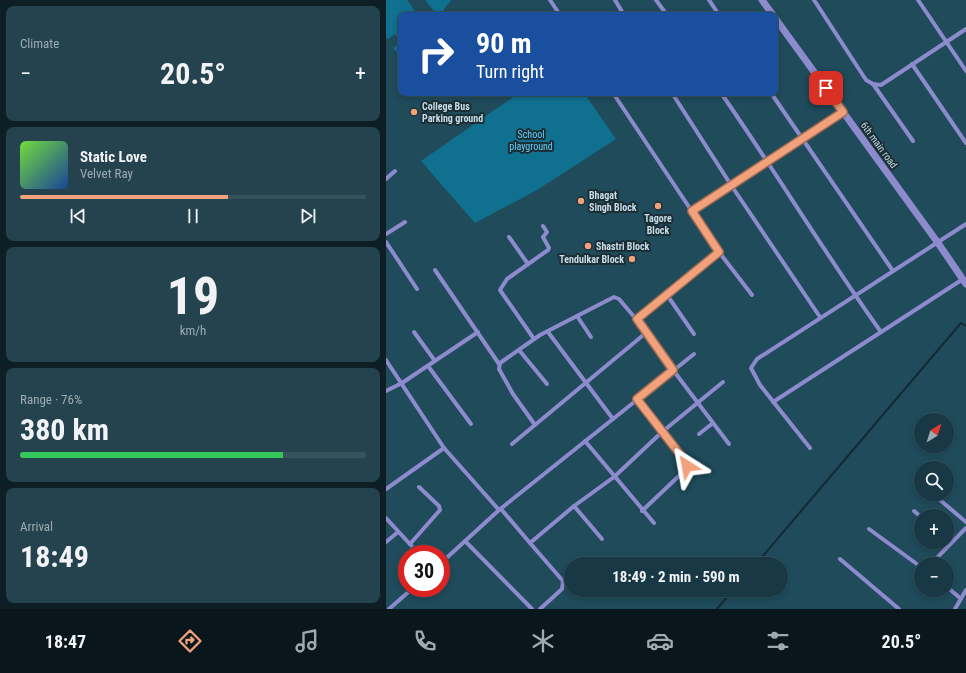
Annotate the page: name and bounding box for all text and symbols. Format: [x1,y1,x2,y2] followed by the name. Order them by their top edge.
[476,27,532,60] text: 90 m
[410,28,462,80] icon: right
[20,36,59,51] text: Climate
[160,56,226,91] text: 20.5°
[20,61,31,86] text: −
[355,61,366,86] text: +
[476,61,544,82] text: Turn right
[809,71,843,105] pin
[815,77,837,99] icon: arrive
[422,101,483,124] place label: College Bus Parking ground
[409,107,419,117] marker: College Bus Parking ground
[859,120,899,170] street label: 6th main road
[509,129,553,152] park label: School playground
[80,148,147,166] text: Static Love
[80,166,133,181] text: Velvet Ray
[589,190,637,213] place label: Bhagat Singh Block
[576,196,586,206] marker: Bhagat Singh Block
[653,201,663,211] marker: Tagore Block
[67,205,89,227] icon: previous
[182,205,204,227] icon: pause
[297,205,319,227] icon: next
[644,213,672,236] place label: Tagore Block
[583,241,593,251] marker: Shastri Block
[596,241,649,252] place label: Shastri Block
[559,254,624,265] place label: Tendulkar Block
[627,254,637,264] marker: Tendulkar Block
[167,266,219,327] text: 19
[180,323,206,338] text: km/h
[20,392,82,407] text: Range · 76%
[20,412,109,447] text: 380 km
[914,413,954,453] north arrow
[914,413,954,597] map controls
[666,445,708,487] position arrow
[914,461,954,501] button: search
[914,509,954,549] button: +
[20,519,53,534] text: Arrival
[20,539,89,574] text: 18:49
[398,545,450,597] speed limit sign: 30
[914,557,954,597] button: −
[612,568,740,586] text: 18:49 · 2 min · 590 m
[176,627,204,655] icon: directions
[293,627,321,655] icon: music
[411,627,439,655] icon: phone
[529,627,557,655] icon: climate
[646,627,674,655] icon: car
[764,627,792,655] icon: filters
[45,631,86,652] text: 18:47
[882,631,921,652] text: 20.5°

